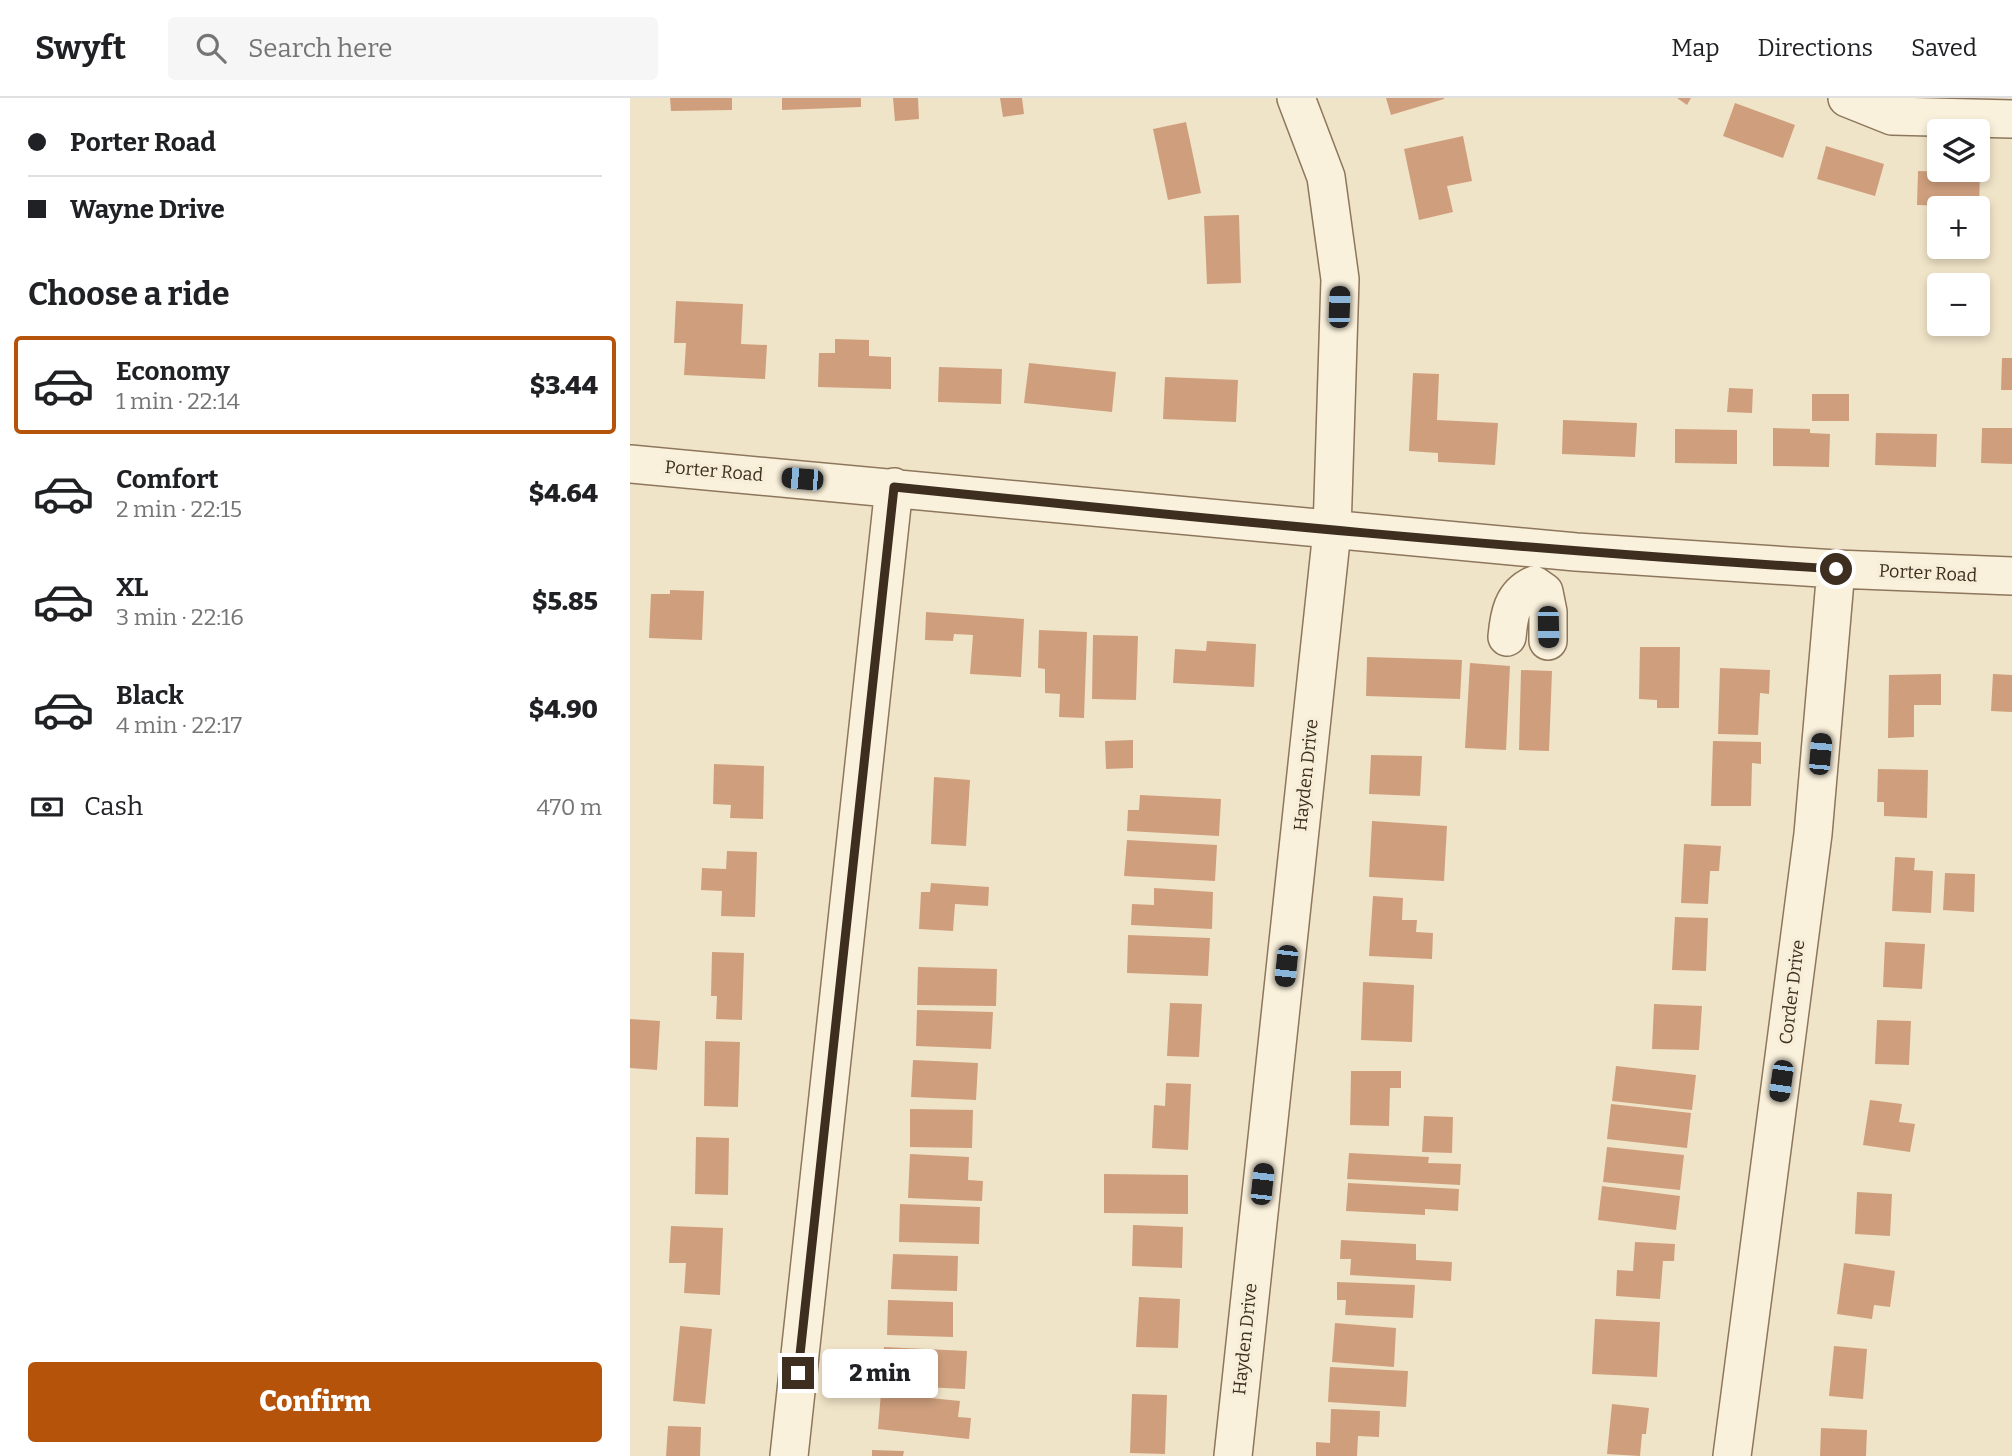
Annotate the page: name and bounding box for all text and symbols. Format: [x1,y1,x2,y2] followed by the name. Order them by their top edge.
[168,17,658,80] search box
[35,28,126,68] text: Swyft
[192,29,230,67] icon: search
[248,33,392,64] text: Search here
[1671,34,1720,62] text: Map
[1758,34,1873,62] text: Directions
[1911,34,1977,62] text: Saved
[1927,119,1990,336] map controls
[1927,119,1990,182] button: layers
[70,127,216,158] text: Porter Road
[70,194,225,225] text: Wayne Drive
[1927,196,1990,259] button: +
[1927,273,1990,336] button: −
[28,275,229,313] text: Choose a ride
[1328,286,1351,328] car
[32,354,95,417] icon: car
[116,356,230,387] text: Economy
[530,370,598,401] text: $3.44
[116,387,240,415] text: 1 min · 22:14
[664,456,764,486] street label: Porter Road
[32,462,95,525] icon: car
[116,464,219,495] text: Comfort
[781,467,824,491] car
[529,478,598,509] text: $4.64
[116,495,242,523] text: 2 min · 22:15
[1820,553,1852,585] route start
[1878,559,1978,587] street label: Porter Road
[32,570,95,633] icon: car
[116,572,148,603] text: XL
[532,586,598,617] text: $5.85
[116,603,244,631] text: 3 min · 22:16
[1538,606,1559,648] car
[32,678,95,741] icon: car
[116,680,184,711] text: Black
[529,694,598,725] text: $4.90
[116,711,242,739] text: 4 min · 22:17
[1289,718,1323,832] street label: Hayden Drive
[1808,732,1833,776] car
[28,788,66,826] icon: cash
[84,791,143,822] text: Cash
[536,793,602,821] text: 470 m
[1775,938,1809,1046] street label: Corder Drive
[1274,944,1299,988] car
[1768,1059,1795,1103] car
[1250,1162,1275,1206] car
[1228,1282,1262,1396] street label: Hayden Drive
[822,1348,938,1398] callout: 2 min
[782,1357,814,1389] route end
[849,1359,911,1387] text: 2 min
[28,1362,602,1442] button: Confirm

